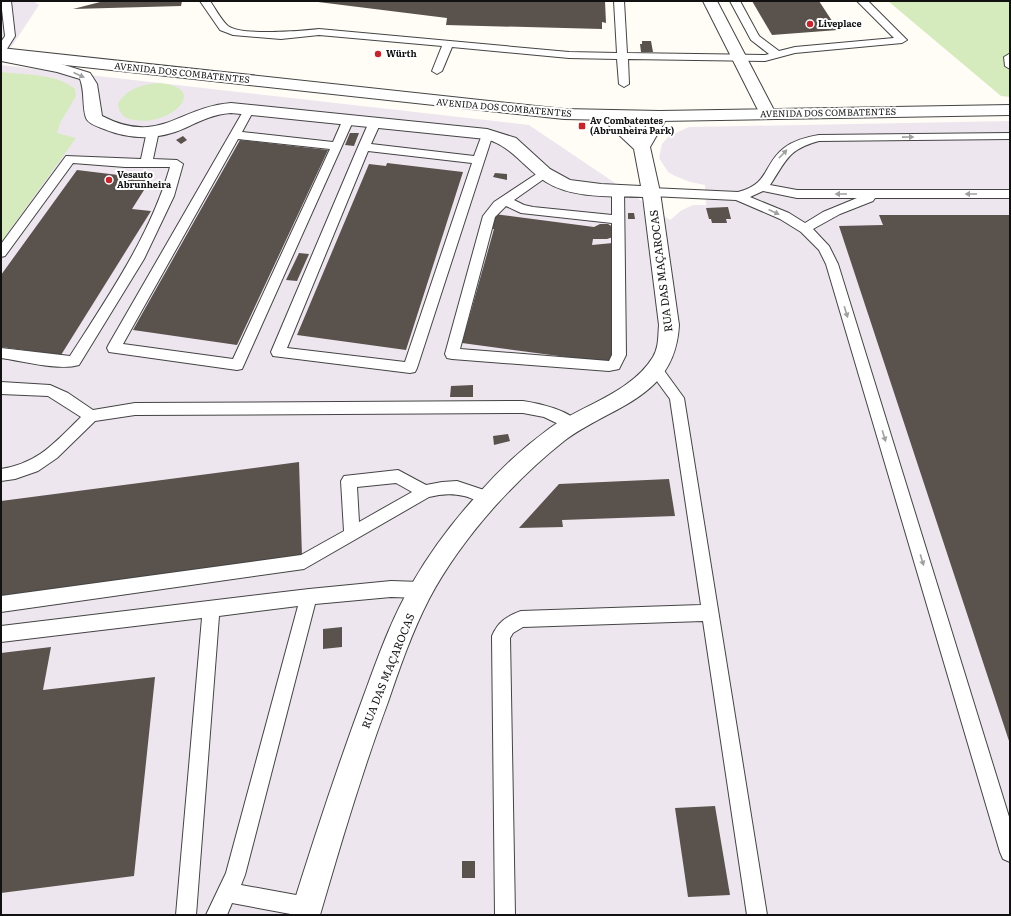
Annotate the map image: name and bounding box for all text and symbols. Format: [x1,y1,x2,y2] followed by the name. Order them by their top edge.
[818,16,862,30] place label: Liveplace
[805,19,815,29] marker: Liveplace
[386,46,417,60] place label: Würth
[373,49,383,59] marker: Würth
[114,58,250,86] street label: AVENIDA DOS COMBATENTES
[74,72,85,78] one-way arrow
[436,94,572,120] street label: AVENIDA DOS COMBATENTES
[760,104,896,120] street label: AVENIDA DOS COMBATENTES
[590,113,674,137] place label: Av Combatentes (Abrunheira Park)
[577,121,587,131] marker: Av Combatentes (Abrunheira Park)
[902,134,915,140] one-way arrow
[778,149,788,159] one-way arrow
[117,167,172,191] place label: Vesauto Abrunheira
[104,175,114,185] marker: Vesauto Abrunheira
[834,191,847,197] one-way arrow
[964,191,977,197] one-way arrow
[768,208,780,215] one-way arrow
[645,209,675,333] street label: RUA DAS MAÇAROCAS
[843,306,849,318] one-way arrow
[881,430,887,442] one-way arrow
[919,555,925,567] one-way arrow
[357,611,418,731] street label: RUA DAS MAÇAROCAS

